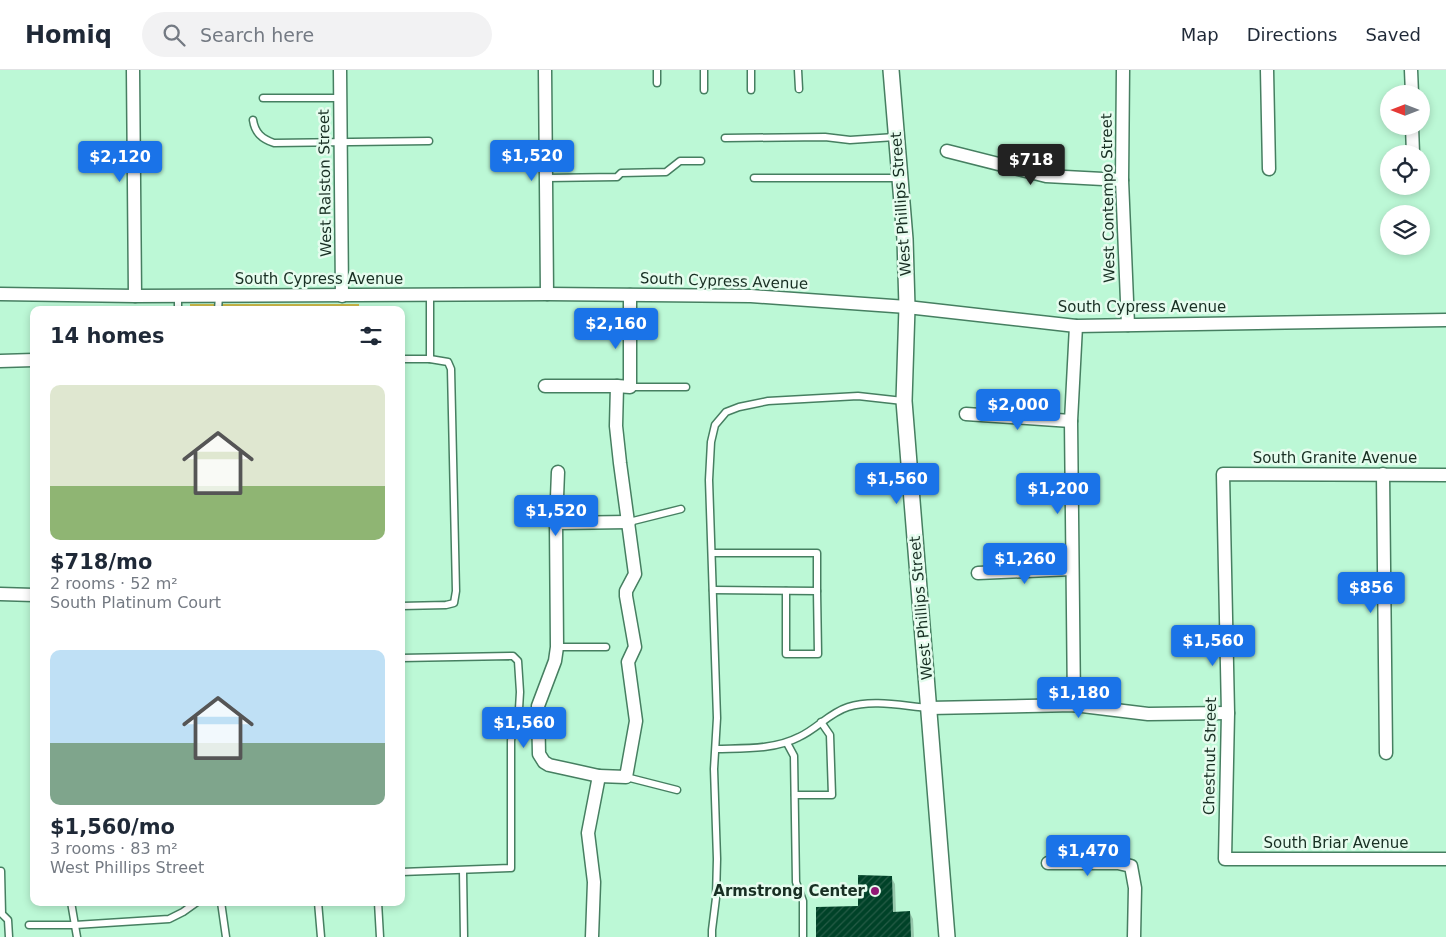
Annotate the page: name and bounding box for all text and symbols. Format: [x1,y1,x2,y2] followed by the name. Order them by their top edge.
[142,12,492,57] search box
[25,21,112,49] text: Homiq
[160,21,188,49] icon: search
[200,24,314,46] text: Search here
[1181,24,1219,45] text: Map
[1247,24,1337,45] text: Directions
[1365,24,1421,45] text: Saved
[1380,85,1430,135] north arrow
[1380,85,1430,255] map controls
[315,109,335,257] street label: West Ralston Street
[1098,113,1118,283] street label: West Contempo Street
[887,131,915,277] street label: West Phillips Street
[79,140,161,183] pin: $2,120
[491,140,573,182] pin: $1,520
[1001,144,1061,186] pin: $718
[1380,145,1430,195] button: locate
[501,146,563,165] text: $1,520
[89,147,151,166] text: $2,120
[1009,150,1053,169] text: $718
[1380,205,1430,255] button: layers
[640,269,808,293] street label: South Cypress Avenue
[235,270,403,288] street label: South Cypress Avenue
[1058,298,1226,316] street label: South Cypress Avenue
[575,308,657,350] pin: $2,160
[585,314,647,333] text: $2,160
[357,322,385,350] icon: filters
[50,324,165,348] text: 14 homes
[977,388,1059,431] pin: $2,000
[987,395,1049,414] text: $2,000
[173,418,263,508] icon: home
[1253,449,1417,467] street label: South Granite Avenue
[856,462,938,505] pin: $1,560
[866,469,928,488] text: $1,560
[1017,472,1099,515] pin: $1,200
[1027,479,1089,498] text: $1,200
[515,494,597,537] pin: $1,520
[525,501,587,520] text: $1,520
[906,535,936,681] street label: West Phillips Street
[984,542,1066,585] pin: $1,260
[994,549,1056,568] text: $1,260
[50,550,152,574] text: $718/mo
[1341,572,1401,614] pin: $856
[50,574,178,593] text: 2 rooms · 52 m²
[1349,578,1393,597] text: $856
[50,593,221,612] text: South Platinum Court
[1172,624,1254,667] pin: $1,560
[1182,631,1244,650] text: $1,560
[1038,676,1120,719] pin: $1,180
[173,683,263,773] icon: home
[1048,683,1110,702] text: $1,180
[1200,697,1220,815] street label: Chestnut Street
[483,706,565,749] pin: $1,560
[493,713,555,732] text: $1,560
[50,815,175,839] text: $1,560/mo
[1047,834,1129,877] pin: $1,470
[1264,834,1408,852] street label: South Briar Avenue
[50,839,178,858] text: 3 rooms · 83 m²
[1057,841,1119,860] text: $1,470
[50,858,204,877] text: West Phillips Street
[713,882,866,900] place label: Armstrong Center
[869,885,881,897] marker: Armstrong Center

